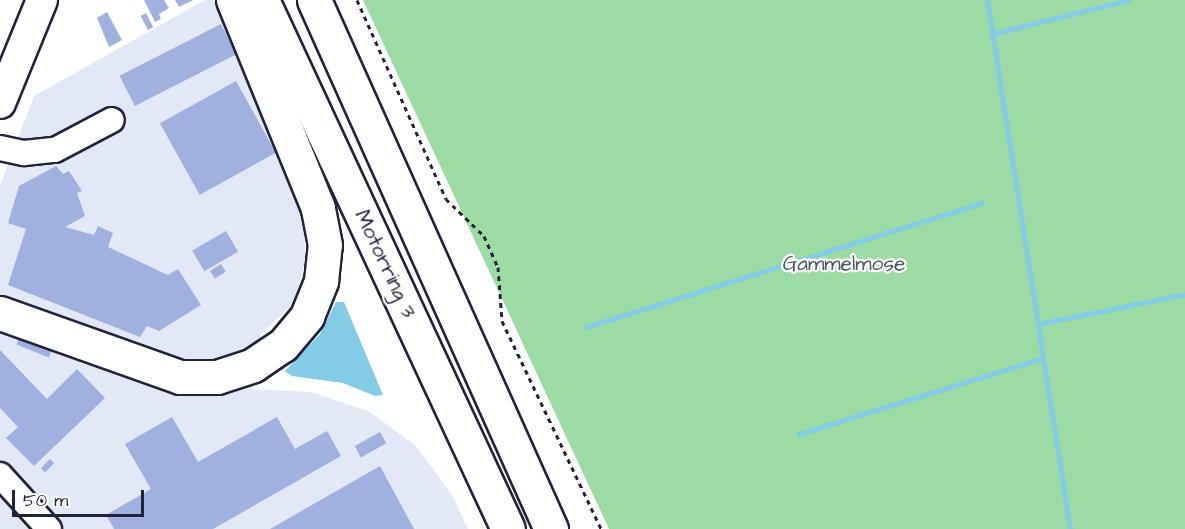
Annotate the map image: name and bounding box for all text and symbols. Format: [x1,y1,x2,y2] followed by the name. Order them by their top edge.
[349,206,421,322] street label: Motorring 3
[783,251,905,277] park label: Gammelmose
[15,478,147,516] scale bar
[23,488,68,513] text: 50 m

